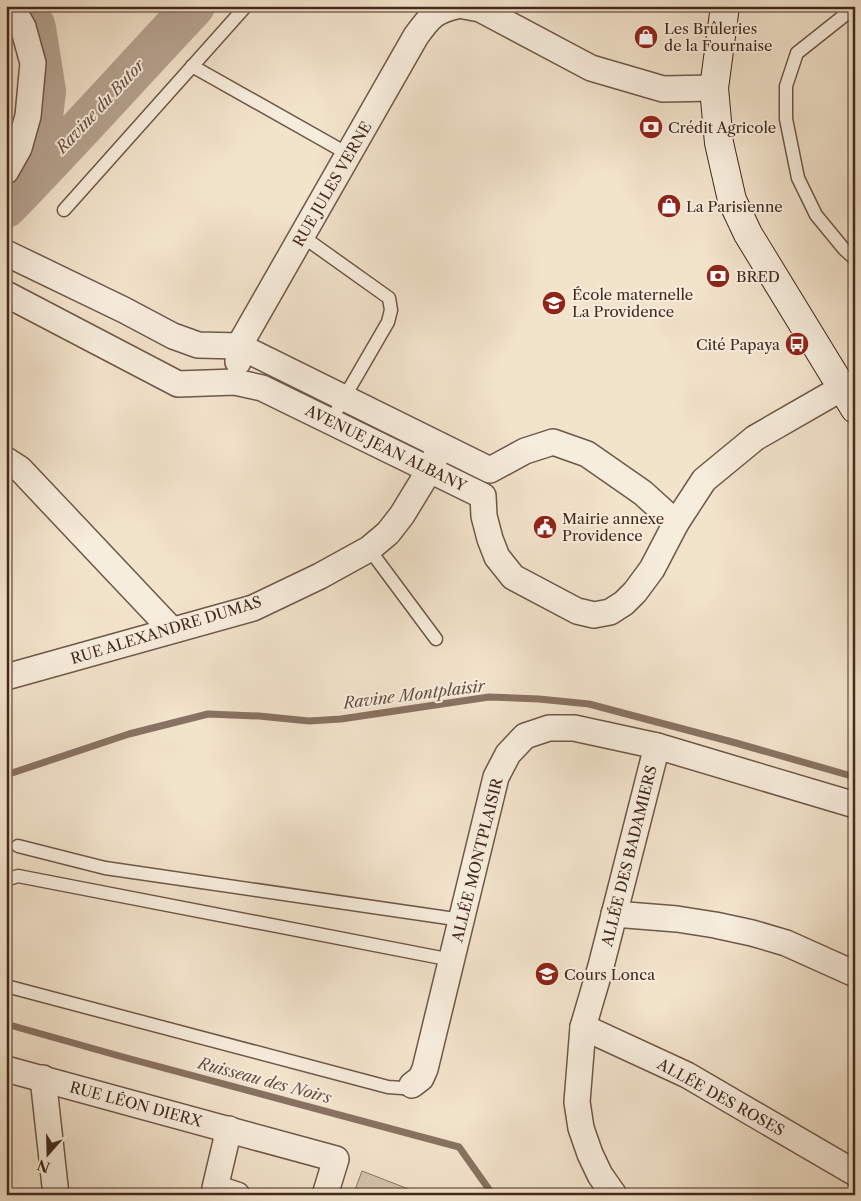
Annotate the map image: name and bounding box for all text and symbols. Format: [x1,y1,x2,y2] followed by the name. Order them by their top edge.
[664,19,772,55] place label: Les Brûleries de la Fournaise
[633,24,659,50] shop icon: Les Brûleries de la Fournaise
[50,54,150,159] water label: Ravine du Butor
[638,114,664,140] bank icon: Crédit Agricole
[288,118,376,250] street label: RUE JULES VERNE
[668,118,776,137] place label: Crédit Agricole
[656,193,682,219] shop icon: La Parisienne
[686,197,783,216] place label: La Parisienne
[705,263,731,289] bank icon: BRED
[736,267,780,286] place label: BRED
[572,285,693,321] place label: École maternelle La Providence
[541,290,567,316] school or university icon: École maternelle La Providence
[784,331,810,357] bus stop icon: Cité Papaya
[696,335,780,354] place label: Cité Papaya
[301,400,470,496] street label: AVENUE JEAN ALBANY
[562,509,664,545] place label: Mairie annexe Providence
[532,514,558,540] public building icon: Mairie annexe Providence
[68,592,264,668] street label: RUE ALEXANDRE DUMAS
[340,675,488,713] water label: Ravine Montplaisir
[597,763,661,949] street label: ALLÉE DES BADAMIERS
[447,775,507,945] street label: ALLÉE MONTPLAISIR
[534,961,560,987] school or university icon: Cours Lonca
[564,965,655,984] place label: Cours Lonca
[194,1052,334,1107] water label: Ruisseau des Noirs
[653,1054,788,1140] street label: ALLÉE DES ROSES
[68,1077,204,1131] street label: RUE LÉON DIERX
[22,1128,72,1178] north arrow
[35,1156,52,1177] text: N

